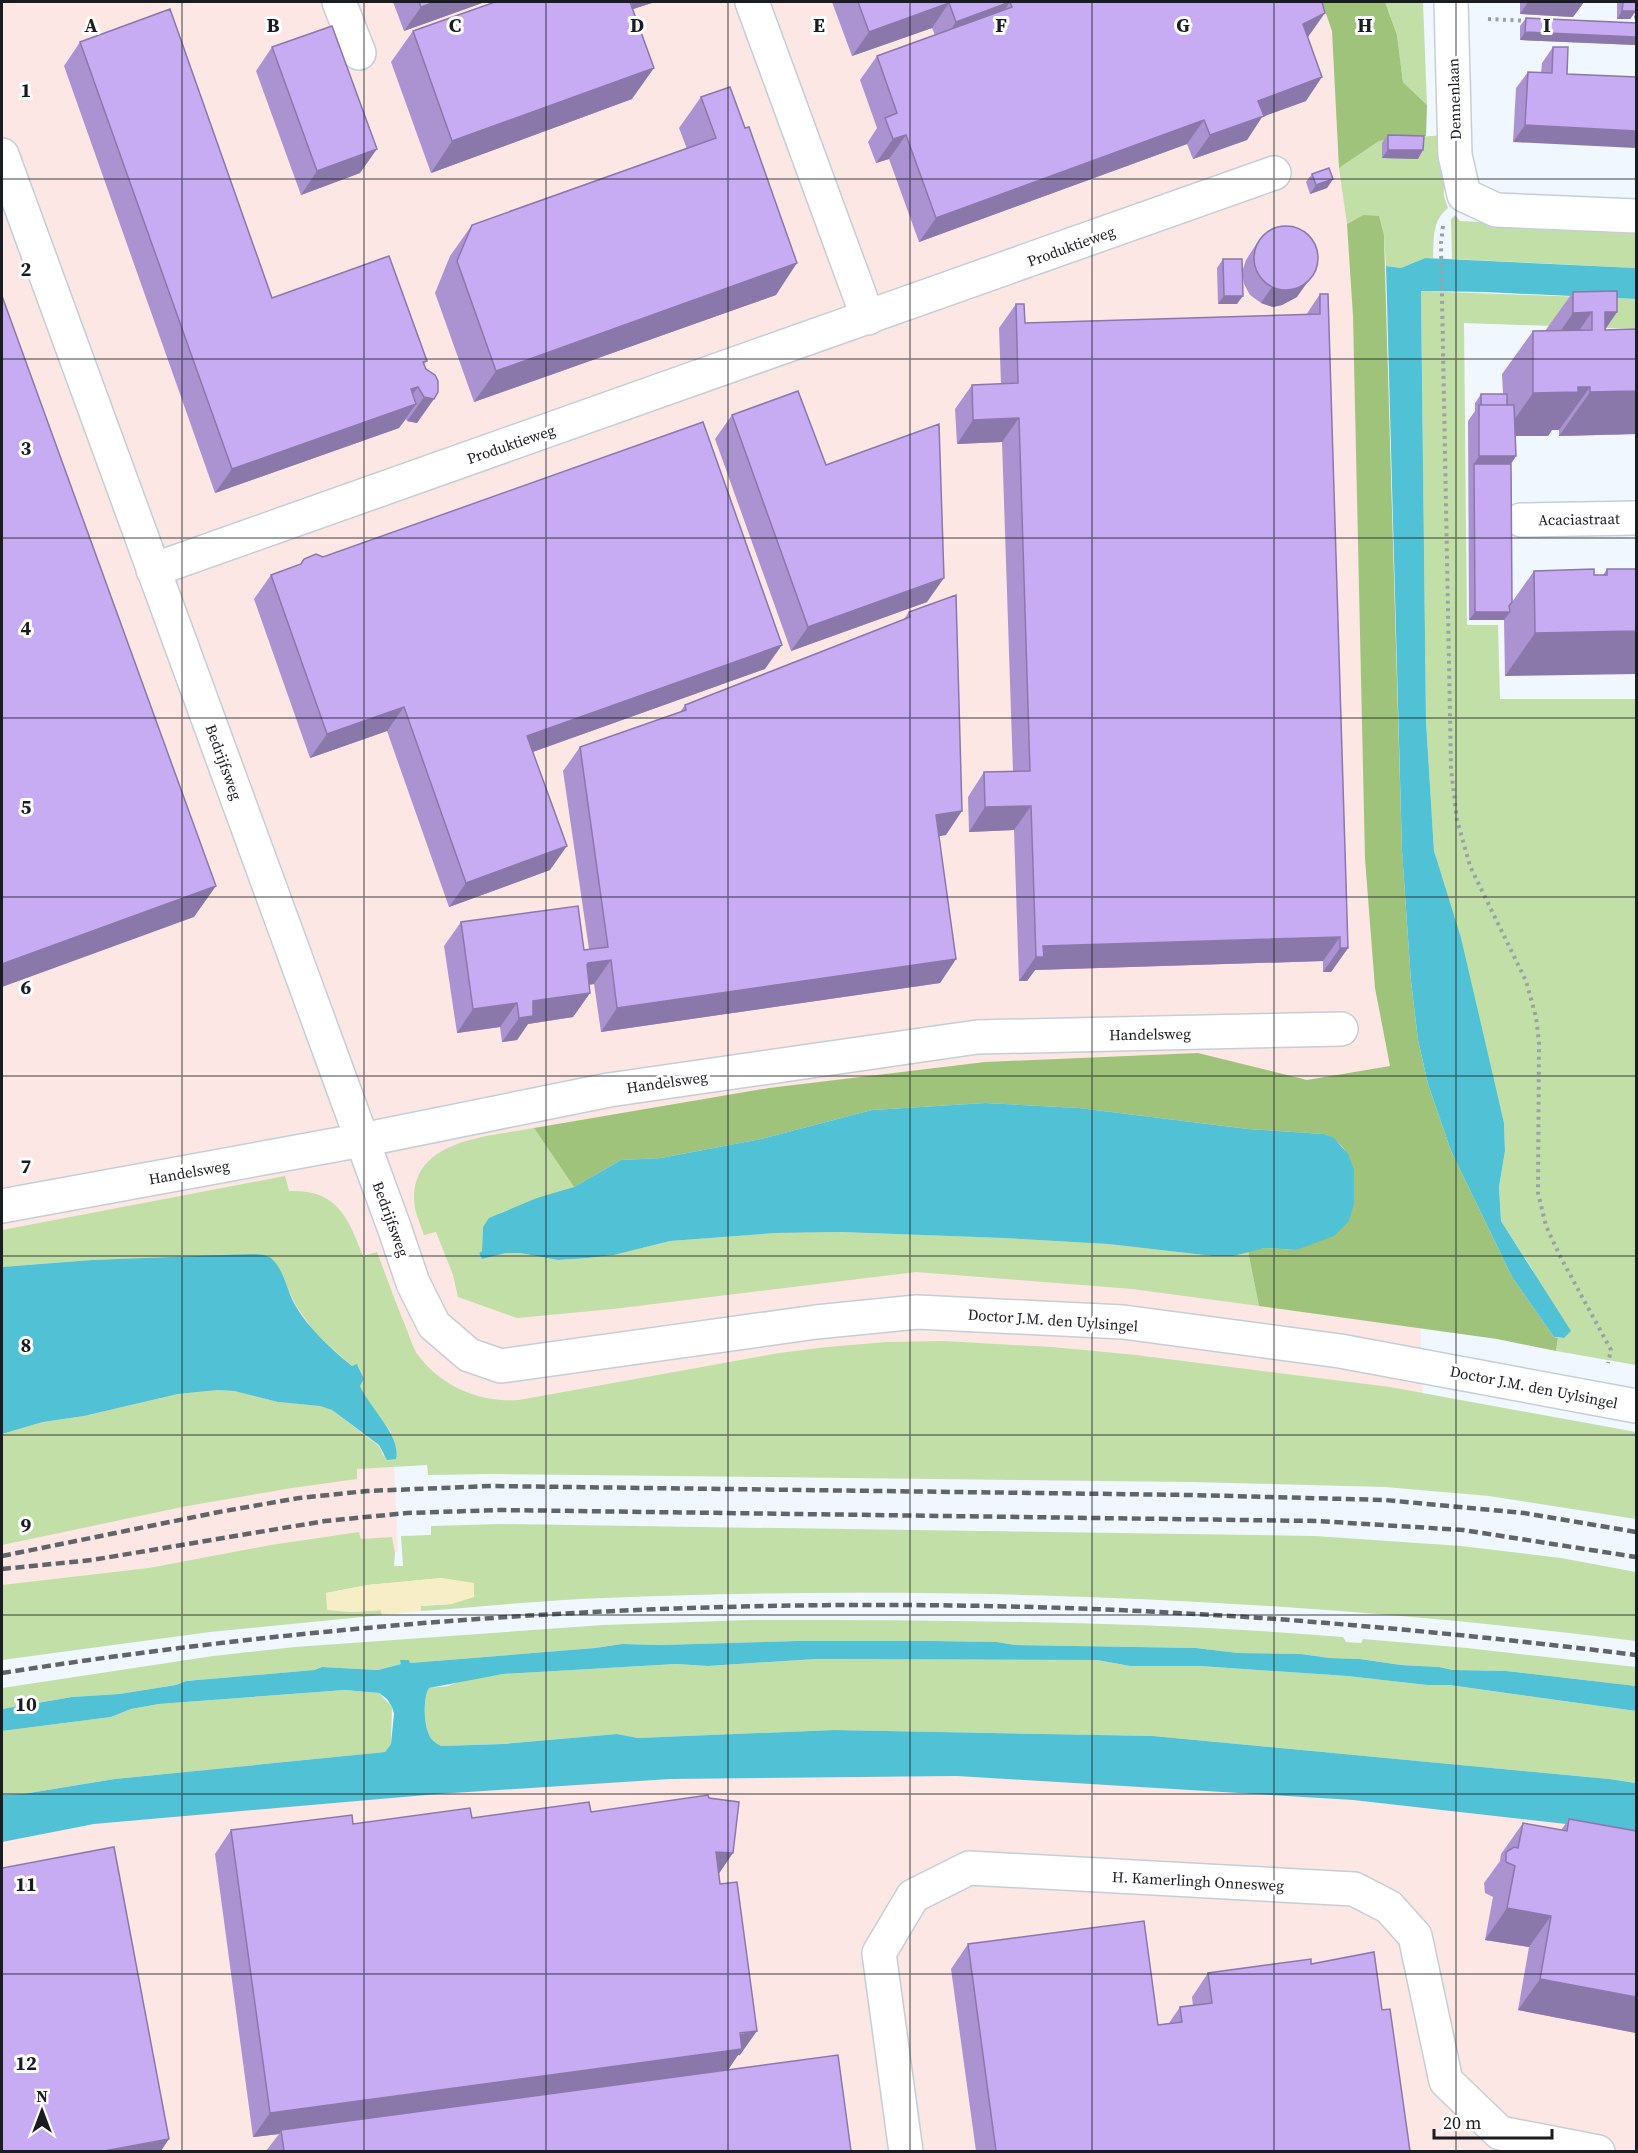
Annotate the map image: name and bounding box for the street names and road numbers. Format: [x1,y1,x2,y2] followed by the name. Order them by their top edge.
[1442,58,1466,140] street label: Dennenlaan
[1024,220,1118,272] street label: Produktieweg
[464,419,558,469] street label: Produktieweg
[1538,508,1620,530] street label: Acaciastraat
[201,721,247,803] street label: Bedrijfsweg
[1109,1023,1191,1045] street label: Handelsweg
[625,1066,709,1098] street label: Handelsweg
[147,1155,231,1189] street label: Handelsweg
[368,1178,414,1260] street label: Bedrijfsweg
[967,1304,1139,1336] street label: Doctor J.M. den Uylsingel
[1448,1360,1620,1414] street label: Doctor J.M. den Uylsingel
[1111,1866,1285,1896] street label: H. Kamerlingh Onnesweg

